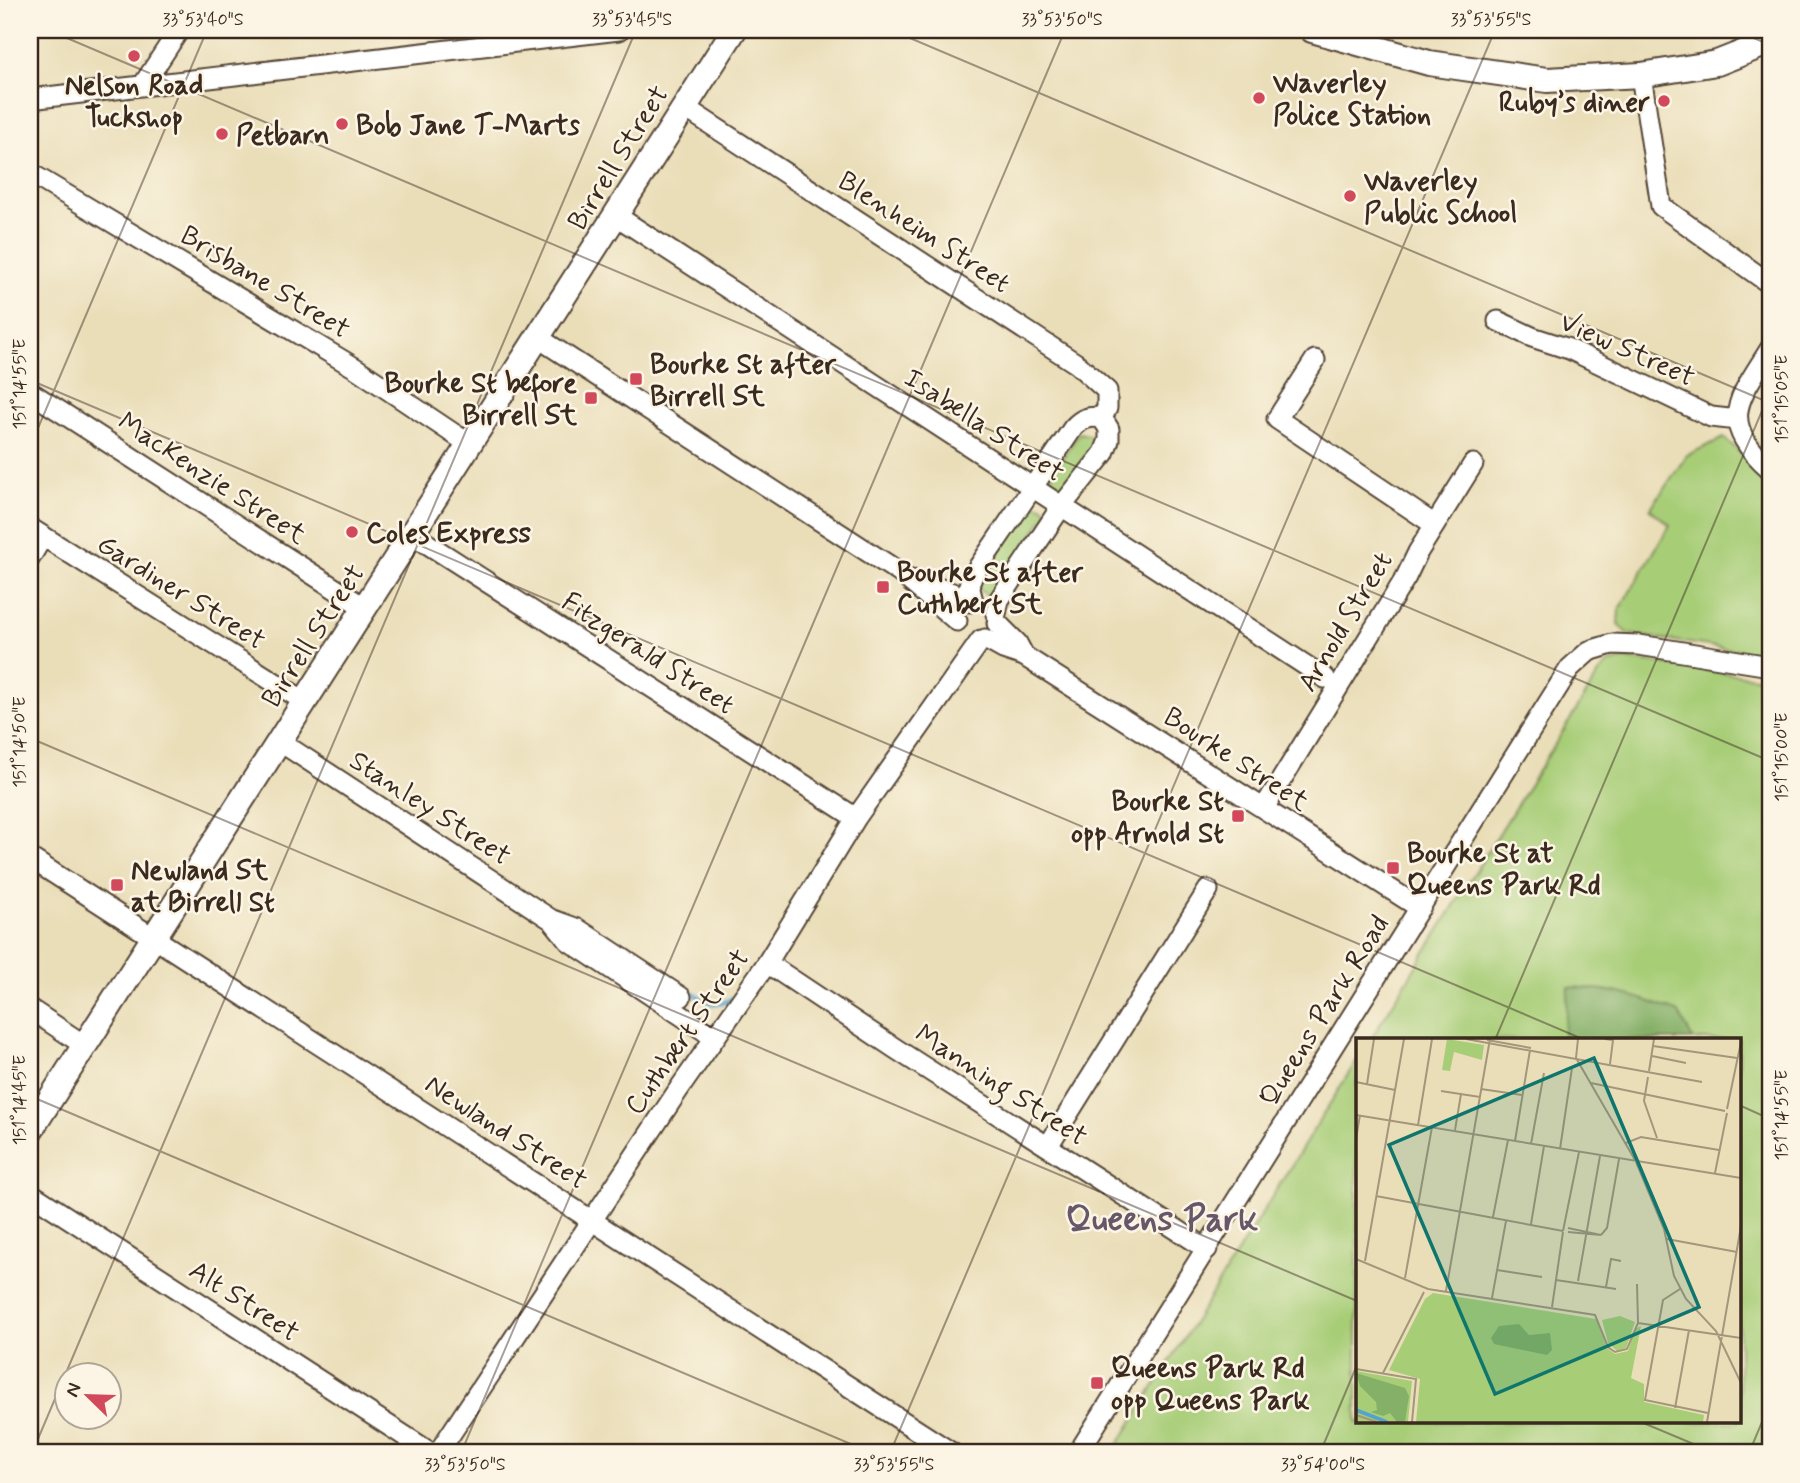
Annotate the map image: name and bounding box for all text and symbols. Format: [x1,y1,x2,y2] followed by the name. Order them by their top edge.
[162,8,244,32] text: 33°53'40"S
[592,8,672,32] text: 33°53'45"S
[1021,8,1103,32] text: 33°53'50"S
[1451,8,1532,32] text: 33°53'55"S
[126,48,142,64] marker: Nelson Road Tuckshop
[1273,66,1431,135] place label: Waverley Police Station
[65,68,203,137] place label: Nelson Road Tuckshop
[560,79,678,238] street label: Birrell Street
[1499,85,1650,122] place label: Ruby’s diner
[1251,90,1267,106] marker: Waverley Police Station
[1656,93,1672,109] marker: Ruby’s diner
[356,108,581,145] place label: Bob Jane T-Marts
[334,116,350,132] marker: Bob Jane T-Marts
[236,118,330,155] place label: Petbarn
[214,126,230,142] marker: Petbarn
[830,163,1017,303] street label: Blenheim Street
[1364,164,1517,233] place label: Waverley Public School
[1342,188,1358,204] marker: Waverley Public School
[173,218,357,348] street label: Brisbane Street
[1553,304,1701,397] street label: View Street
[8,339,32,429] text: 151°14'55"E
[650,347,837,416] place label: Bourke St after Birrell St
[1770,355,1794,443] text: 151°15'05"E
[896,360,1071,492] street label: Isabella Street
[384,366,578,435] place label: Bourke St before Birrell St
[628,371,644,387] marker: Bourke St after Birrell St
[583,390,599,406] marker: Bourke St before Birrell St
[110,404,314,554] street label: MacKenzie Street
[366,516,532,553] place label: Coles Express
[344,524,360,540] marker: Coles Express
[89,527,272,660] street label: Gardiner Street
[1290,545,1402,699] street label: Arnold Street
[897,555,1084,624] place label: Bourke St after Cuthbert St
[254,557,374,715] street label: Birrell Street
[875,579,891,595] marker: Bourke St after Cuthbert St
[554,584,741,724] street label: Fitzgerald Street
[8,696,32,788] text: 151°14'50"E
[1156,699,1316,821] street label: Bourke Street
[1770,712,1794,802] text: 151°15'00"E
[342,743,518,875] street label: Stanley Street
[1071,784,1225,853] place label: Bourke St opp Arnold St
[1230,808,1246,824] marker: Bourke St opp Arnold St
[1407,836,1601,905] place label: Bourke St at Queens Park Rd
[131,853,275,922] place label: Newland St at Birrell St
[1385,860,1401,876] marker: Bourke St at Queens Park Rd
[109,877,125,893] marker: Newland St at Birrell St
[1251,909,1399,1114] street label: Queens Park Road
[617,942,759,1123] street label: Cuthbert Street
[906,1016,1094,1158] street label: Manning Street
[1356,1038,1741,1424] inset map
[8,1055,32,1145] text: 151°14'45"E
[417,1067,594,1199] street label: Newland Street
[1770,1070,1794,1160] text: 151°14'55"E
[1066,1197,1258,1243] district label: Queens Park
[181,1253,306,1352] street label: Alt Street
[1111,1351,1310,1420] place label: Queens Park Rd opp Queens Park
[52,1360,122,1430] north arrow
[1089,1375,1105,1391] marker: Queens Park Rd opp Queens Park
[60,1379,88,1401] text: N
[424,1453,506,1477] text: 33°53'50"S
[854,1453,935,1477] text: 33°53'55"S
[1281,1453,1365,1477] text: 33°54'00"S

